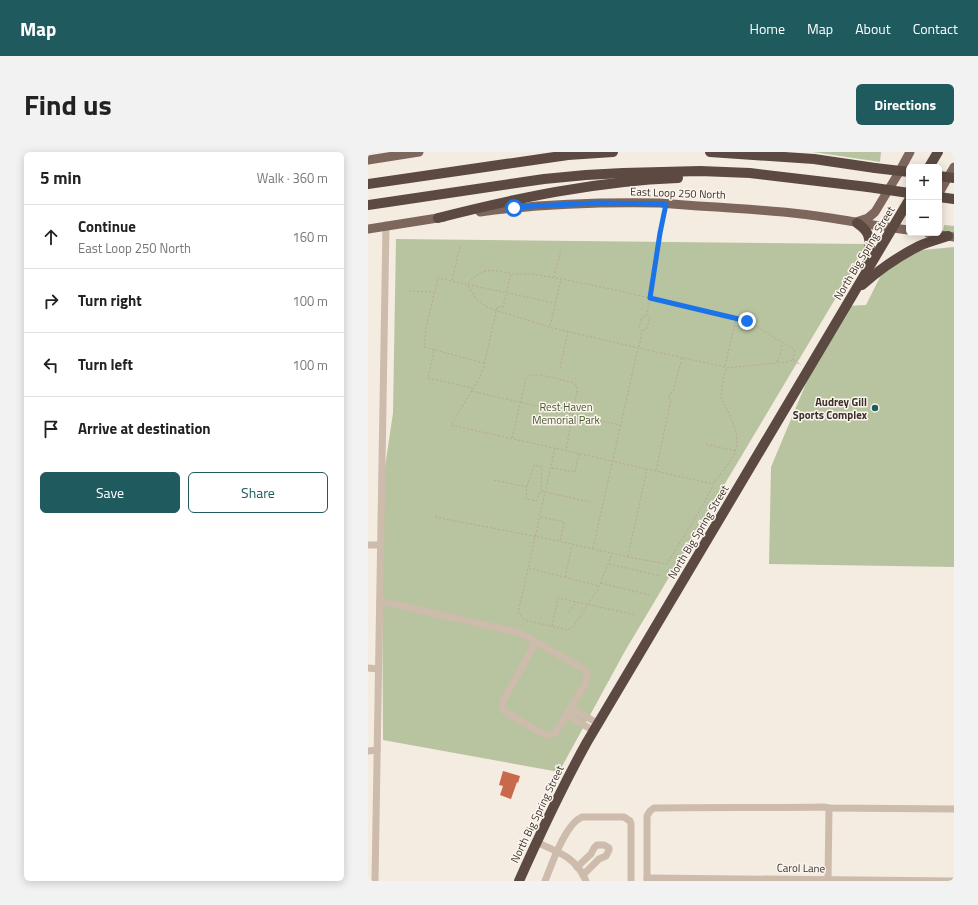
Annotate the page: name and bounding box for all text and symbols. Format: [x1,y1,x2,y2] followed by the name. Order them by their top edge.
[20,14,56,43] text: Map
[750,18,785,39] text: Home
[807,18,833,39] text: Map
[855,18,891,39] text: About
[913,18,958,39] text: Contact
[24,83,112,126] text: Find us
[856,84,954,125] button: Directions
[906,164,942,236] map controls
[906,164,942,200] button: +
[40,165,81,191] text: 5 min
[257,168,328,188] text: Walk · 360 m
[630,183,726,203] street label: East Loop 250 North
[505,199,523,217] route start
[906,200,942,236] button: −
[830,203,898,303] street label: North Big Spring Street
[78,215,136,238] text: Continue
[40,226,62,248] icon: ahead
[292,227,328,247] text: 160 m
[78,238,191,258] text: East Loop 250 North
[78,289,142,312] text: Turn right
[40,290,62,312] icon: right
[292,291,328,311] text: 100 m
[738,312,756,330] route end
[78,353,133,376] text: Turn left
[40,354,62,376] icon: left
[292,355,328,375] text: 100 m
[793,394,868,423] place label: Audrey Gill Sports Complex
[532,399,600,428] park label: Rest Haven Memorial Park
[870,403,880,413] marker: Audrey Gill Sports Complex
[78,417,211,440] text: Arrive at destination
[40,418,62,440] icon: arrive
[40,472,180,513] button: Save
[188,472,328,513] button: Share
[664,482,732,582] street label: North Big Spring Street
[506,762,568,865] street label: North Big Spring Street
[777,860,826,876] street label: Carol Lane

